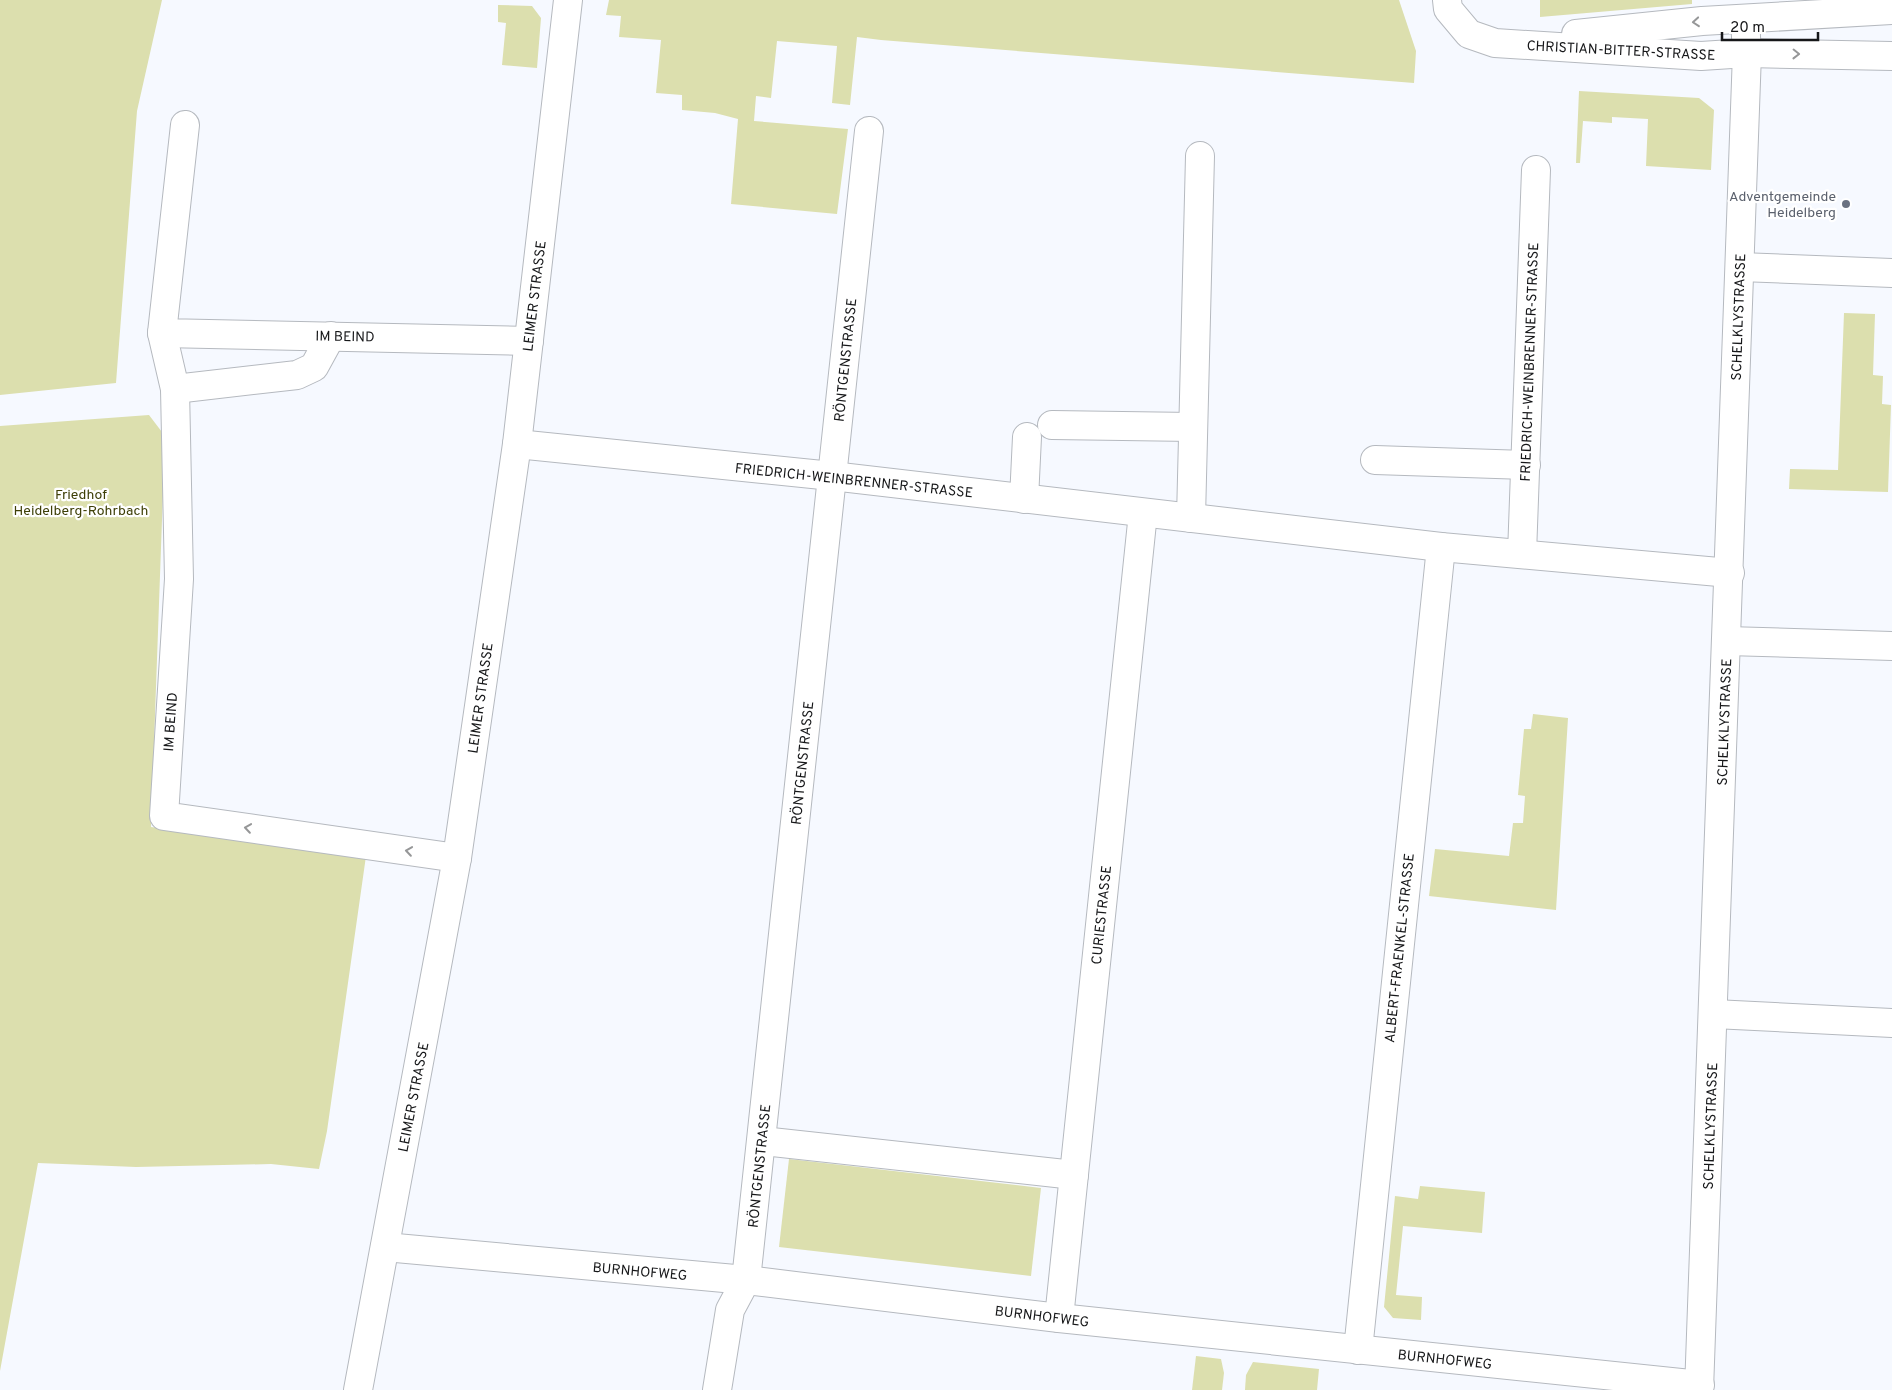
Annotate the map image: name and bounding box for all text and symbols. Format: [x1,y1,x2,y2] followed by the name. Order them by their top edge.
[1722,10,1818,42] scale bar
[1692,16,1700,27] one-way arrow
[1730,19,1765,38] text: 20 m
[1526,38,1716,65] street label: CHRISTIAN-BITTER-STRASSE
[1792,49,1800,59] one-way arrow
[1729,189,1836,222] place label: Adventgemeinde Heidelberg
[1840,198,1852,210] marker: Adventgemeinde Heidelberg
[520,240,551,353] street label: LEIMER STRASSE
[1518,242,1543,482] street label: FRIEDRICH-WEINBRENNER-STRASSE
[1729,253,1750,381] street label: SCHELKLYSTRASSE
[831,297,861,423] street label: RÖNTGENSTRASSE
[315,328,375,347] street label: IM BEIND
[734,461,974,502] street label: FRIEDRICH-WEINBRENNER-STRASSE
[14,487,148,520] park label: Friedhof Heidelberg-Rohrbach
[465,642,498,755] street label: LEIMER STRASSE
[1715,658,1736,786] street label: SCHELKLYSTRASSE
[161,692,182,752] street label: IM BEIND
[788,700,818,826] street label: RÖNTGENSTRASSE
[244,824,252,834] one-way arrow
[405,846,413,857] one-way arrow
[1382,852,1419,1044] street label: ALBERT-FRAENKEL-STRASSE
[1089,865,1116,966] street label: CURIESTRASSE
[395,1041,433,1154] street label: LEIMER STRASSE
[1701,1062,1722,1190] street label: SCHELKLYSTRASSE
[745,1103,775,1229] street label: RÖNTGENSTRASSE
[592,1260,688,1285] street label: BURNHOFWEG
[994,1303,1090,1332] street label: BURNHOFWEG
[1397,1347,1493,1374] street label: BURNHOFWEG

